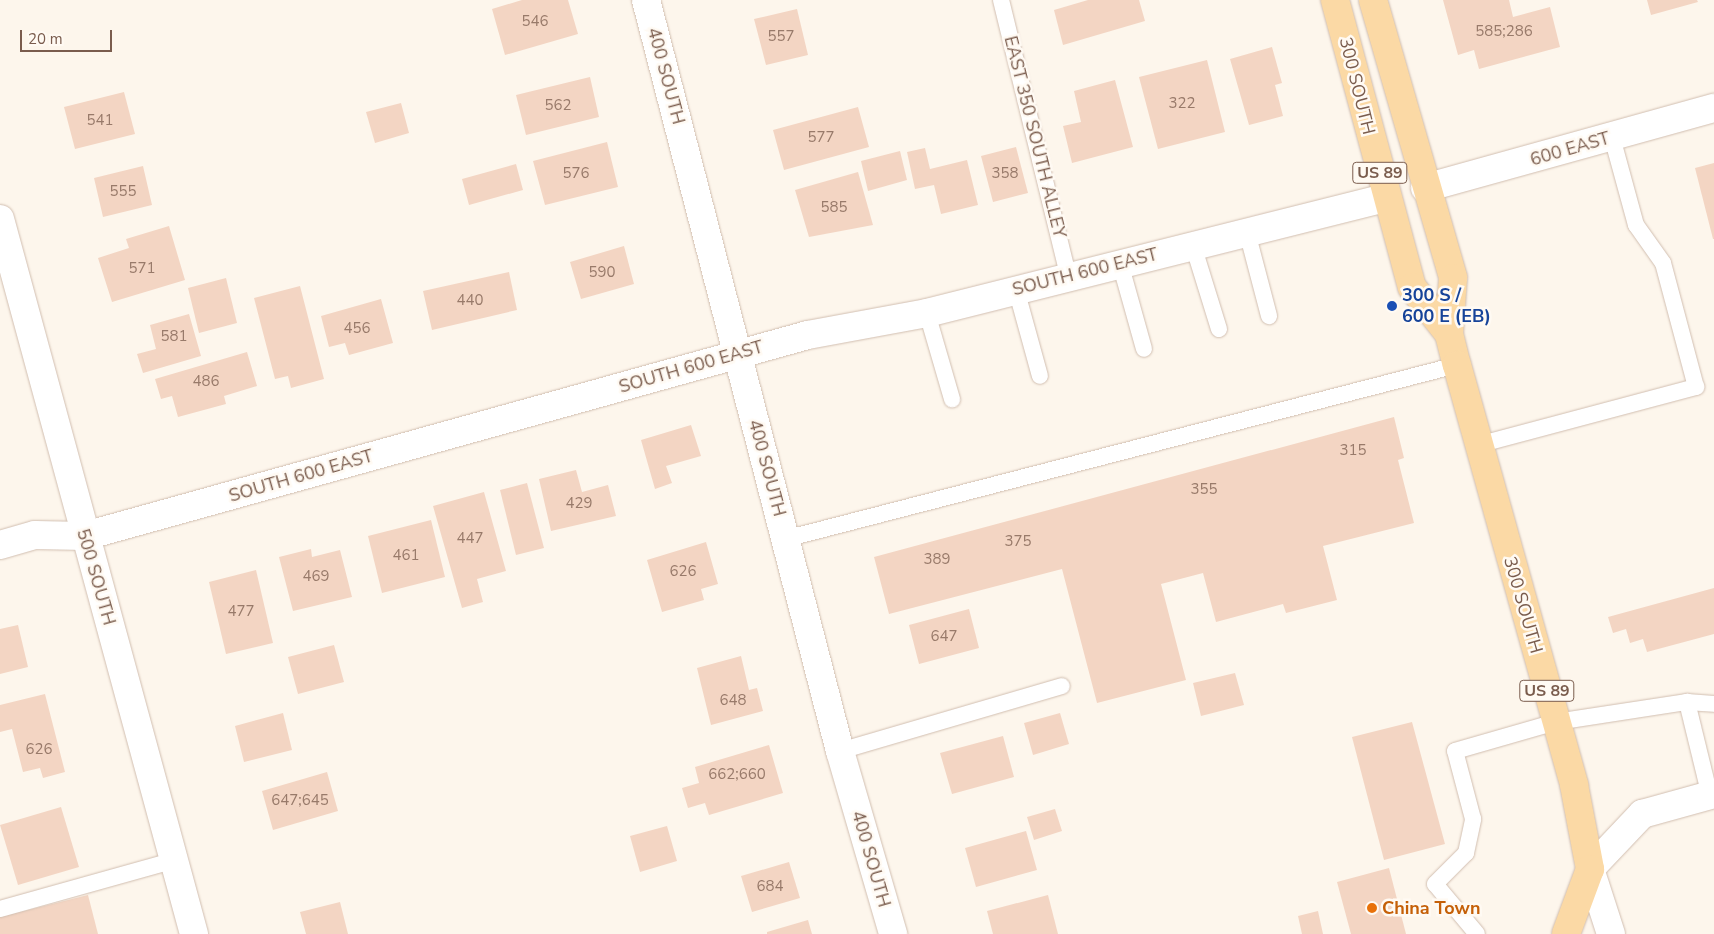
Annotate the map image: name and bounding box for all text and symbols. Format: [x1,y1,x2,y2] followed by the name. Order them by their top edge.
[522,13,548,31] house number: 546
[22,20,115,52] scale bar
[1475,23,1533,41] house number: 585;286
[643,25,689,127] street label: 400 SOUTH
[768,28,794,46] house number: 557
[28,29,63,49] text: 20 m
[999,34,1071,240] street label: EAST 350 SOUTH ALLEY
[1334,35,1380,137] street label: 300 SOUTH
[1169,95,1195,113] house number: 322
[545,97,571,115] house number: 562
[87,112,113,130] house number: 541
[1528,127,1612,171] street label: 600 EAST
[808,129,834,147] house number: 577
[1351,160,1409,187] road number: US 89
[563,165,589,183] house number: 576
[992,165,1018,183] house number: 358
[110,183,136,201] house number: 555
[821,199,847,217] house number: 585
[1010,243,1160,301] street label: SOUTH 600 EAST
[129,260,155,278] house number: 571
[589,264,615,282] house number: 590
[1402,285,1491,328] place label: 300 S / 600 E (EB)
[457,292,483,310] house number: 440
[1386,300,1398,312] marker: 300 S / 600 E (EB)
[344,320,370,338] house number: 456
[161,328,187,346] house number: 581
[616,336,766,398] street label: SOUTH 600 EAST
[193,373,219,391] house number: 486
[744,417,790,519] street label: 400 SOUTH
[1340,442,1366,460] house number: 315
[226,445,376,507] street label: SOUTH 600 EAST
[1191,481,1217,499] house number: 355
[566,495,592,513] house number: 429
[72,526,120,628] street label: 500 SOUTH
[457,530,483,548] house number: 447
[1005,533,1031,551] house number: 375
[393,547,419,565] house number: 461
[924,551,950,569] house number: 389
[1499,554,1547,656] street label: 300 SOUTH
[670,563,696,581] house number: 626
[303,568,329,586] house number: 469
[228,603,254,621] house number: 477
[931,628,957,646] house number: 647
[1518,678,1576,704] road number: US 89
[720,692,746,710] house number: 648
[26,741,52,759] house number: 626
[708,766,766,784] house number: 662;660
[271,792,329,810] house number: 647;645
[847,808,895,910] street label: 400 SOUTH
[757,878,783,896] house number: 684
[1382,897,1480,919] place label: China Town
[1366,902,1378,914] marker: China Town

